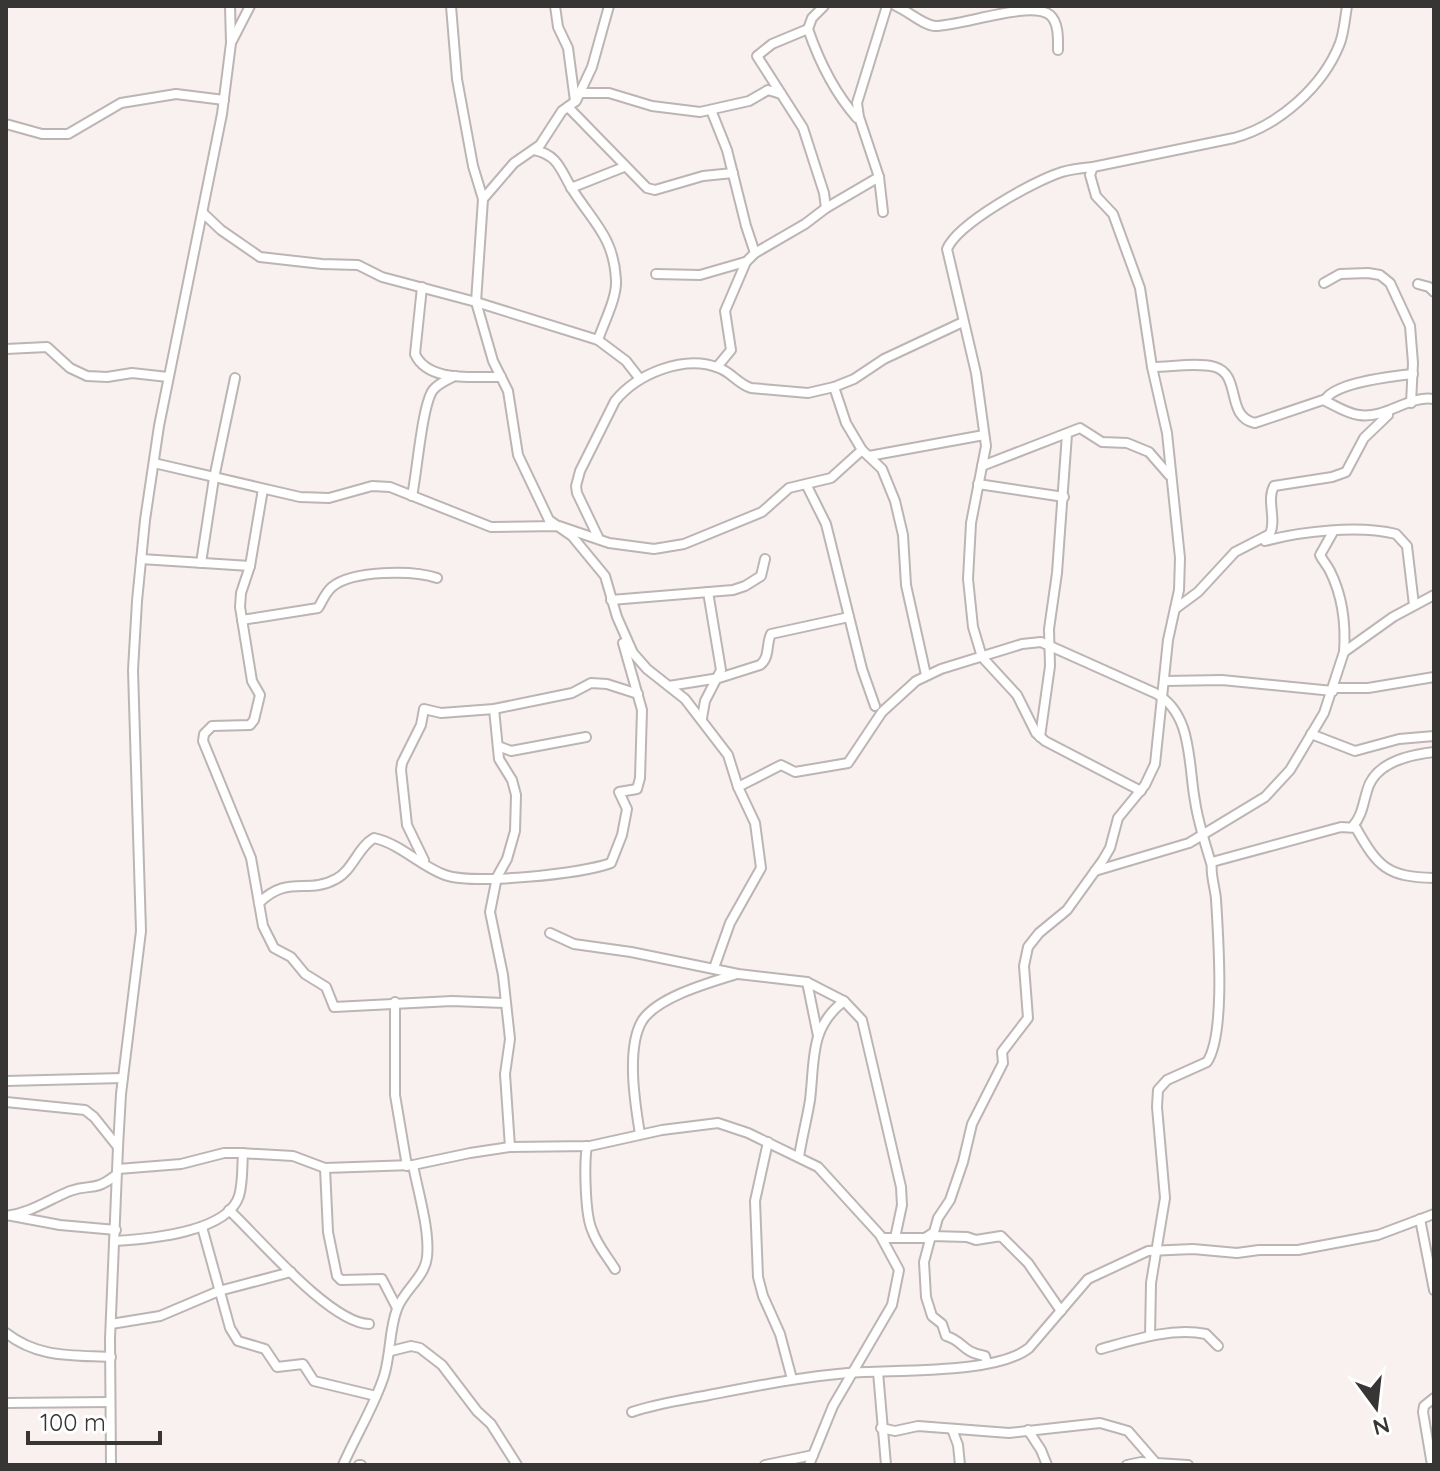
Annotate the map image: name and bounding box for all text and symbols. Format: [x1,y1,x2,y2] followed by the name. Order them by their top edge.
[1336,1367,1416,1447] north arrow
[28,1395,160,1445] scale bar
[40,1407,106,1437] text: 100 m
[1370,1411,1393,1442] text: N

